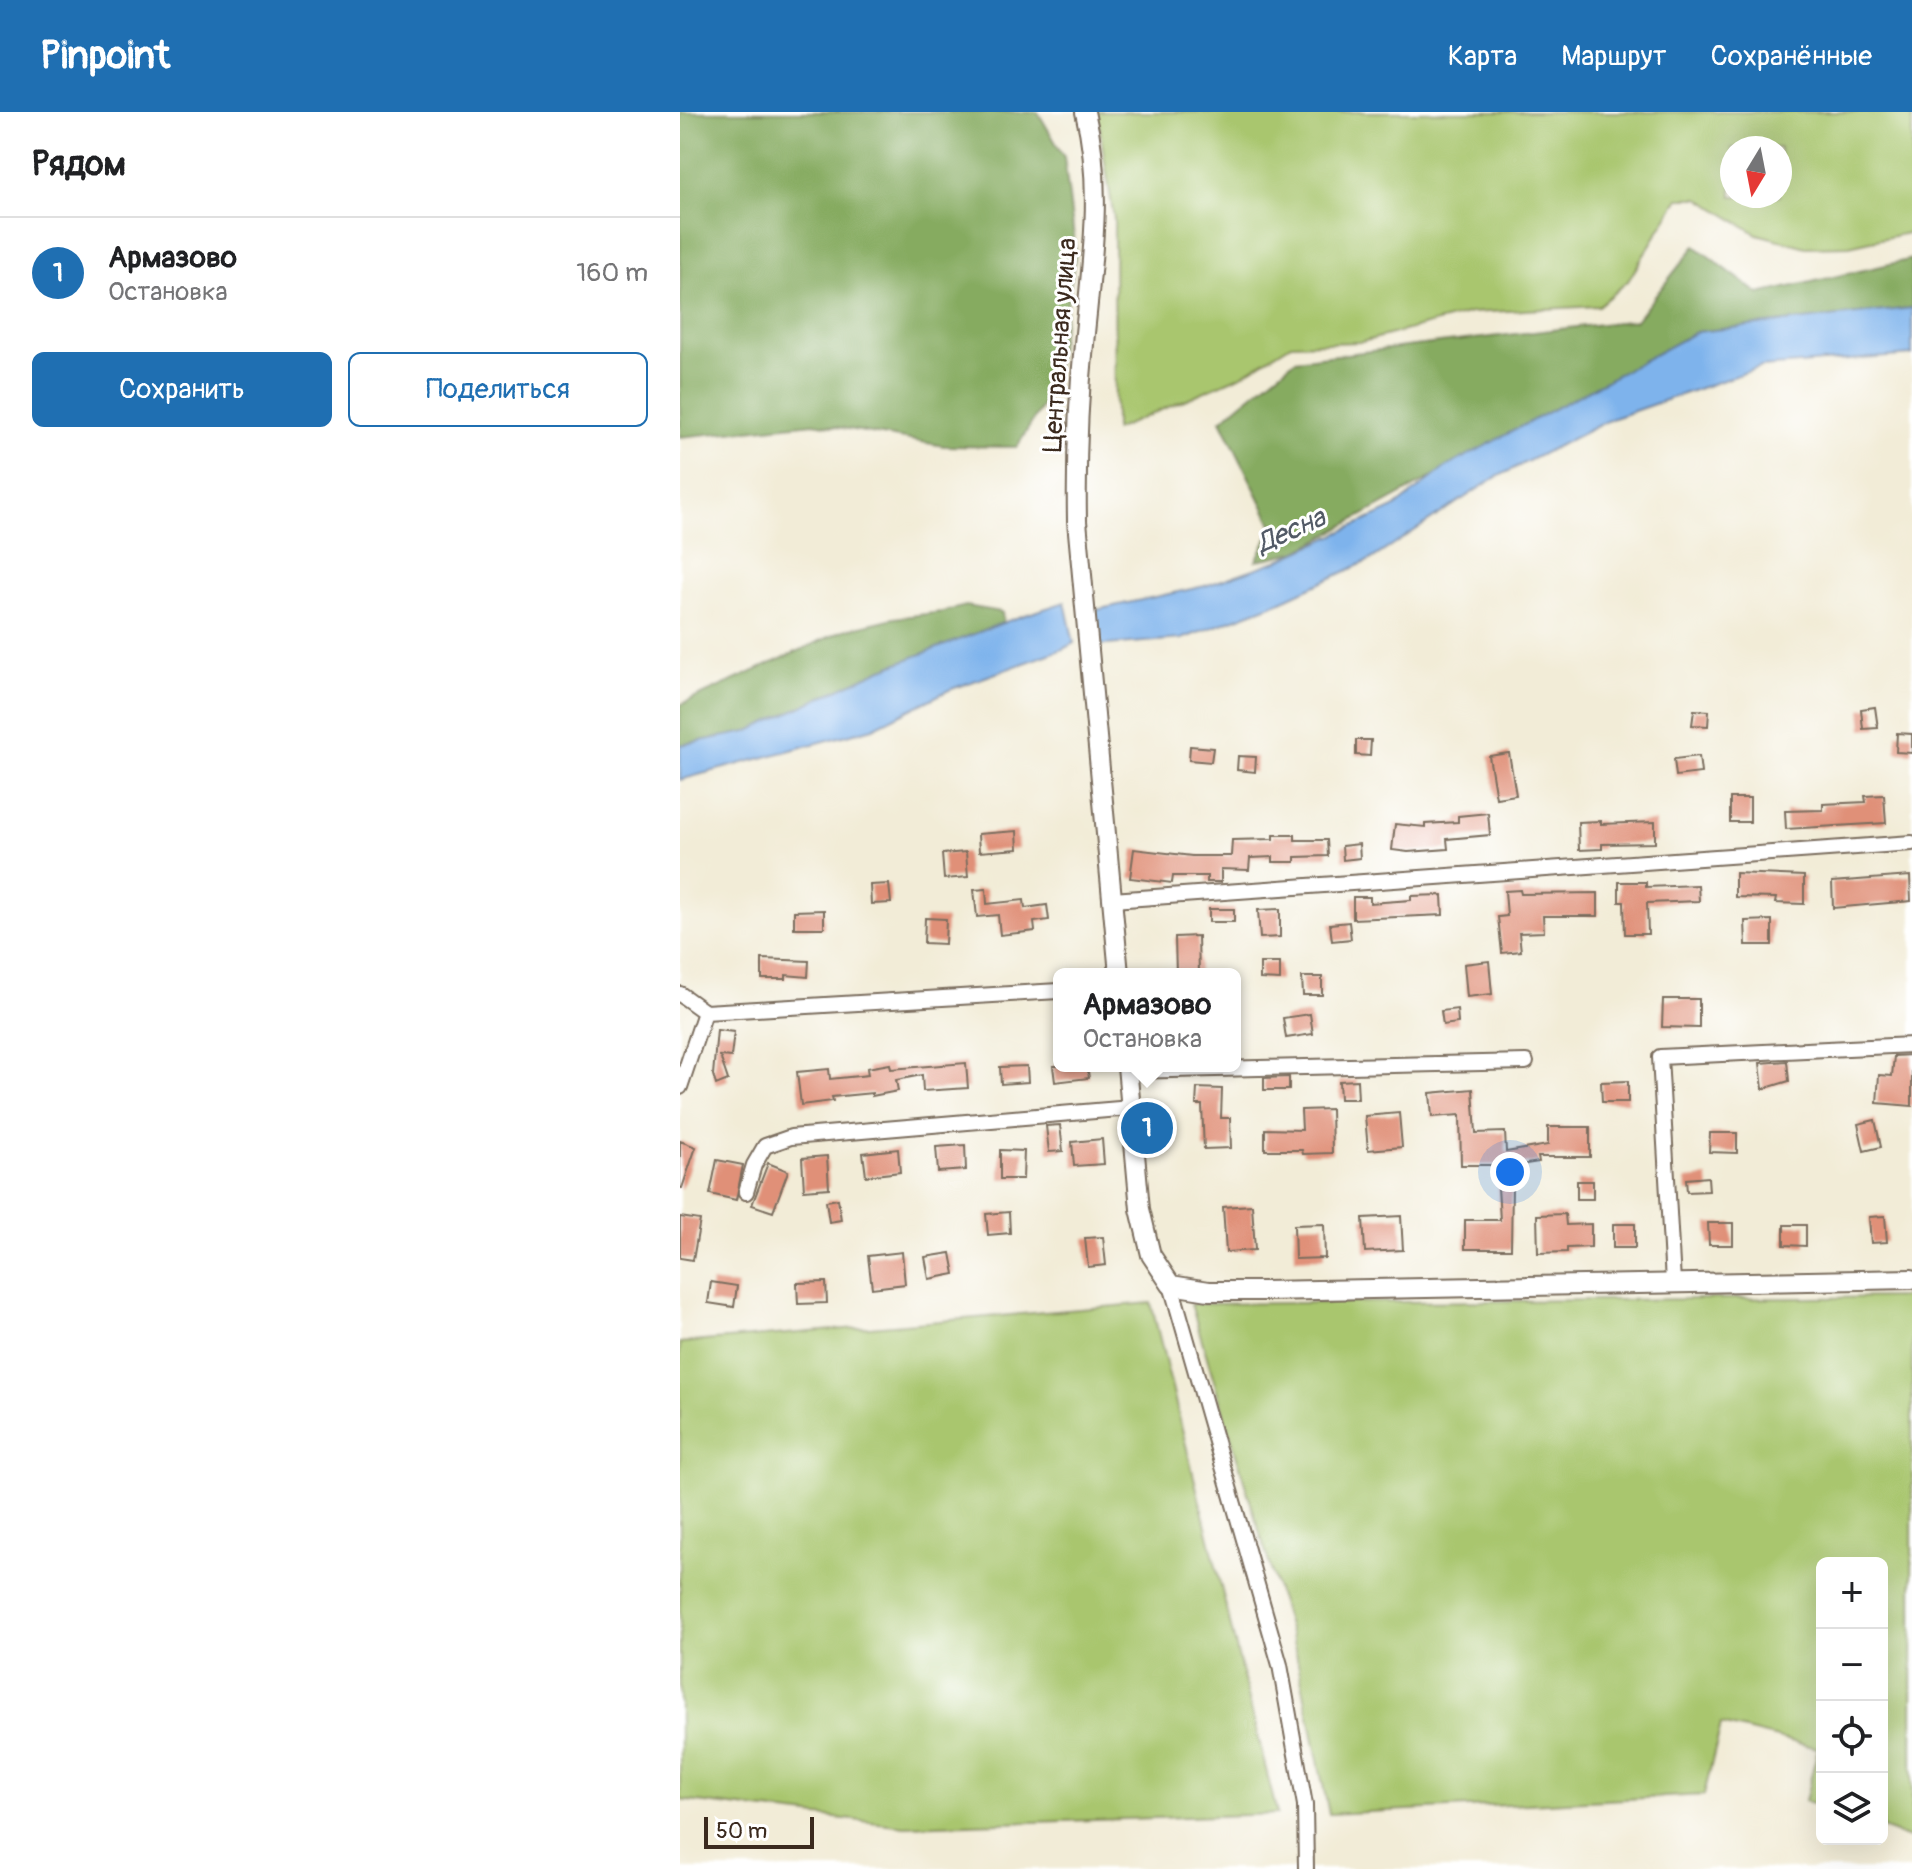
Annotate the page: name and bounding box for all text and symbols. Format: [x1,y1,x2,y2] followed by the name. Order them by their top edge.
[40,32,170,80] text: Pinpoint
[1448,39,1517,74] text: Карта
[1561,39,1667,74] text: Маршрут
[1711,39,1872,74] text: Сохранённые
[1720,136,1792,208] north arrow
[32,143,126,186] text: Рядом
[1037,237,1083,453] street label: Центральная улица
[108,239,237,276] text: Армазово
[53,257,63,289] text: 1
[576,257,648,289] text: 160 m
[108,276,228,308] text: Остановка
[32,352,332,427] button: Сохранить
[348,352,648,427] button: Поделиться
[1249,500,1333,562] water label: Десна
[1053,968,1241,1072] popup
[1083,986,1211,1023] text: Армазово
[1083,1023,1202,1055] text: Остановка
[1121,1098,1173,1158] pin: 1
[1490,1152,1530,1192] your location
[1816,1557,1888,1845] map controls
[1816,1557,1888,1629] button: +
[1816,1629,1888,1701] button: −
[1816,1701,1888,1773] button: locate
[1816,1773,1888,1845] button: layers
[704,1813,814,1849] scale bar
[716,1817,767,1845] text: 50 m

